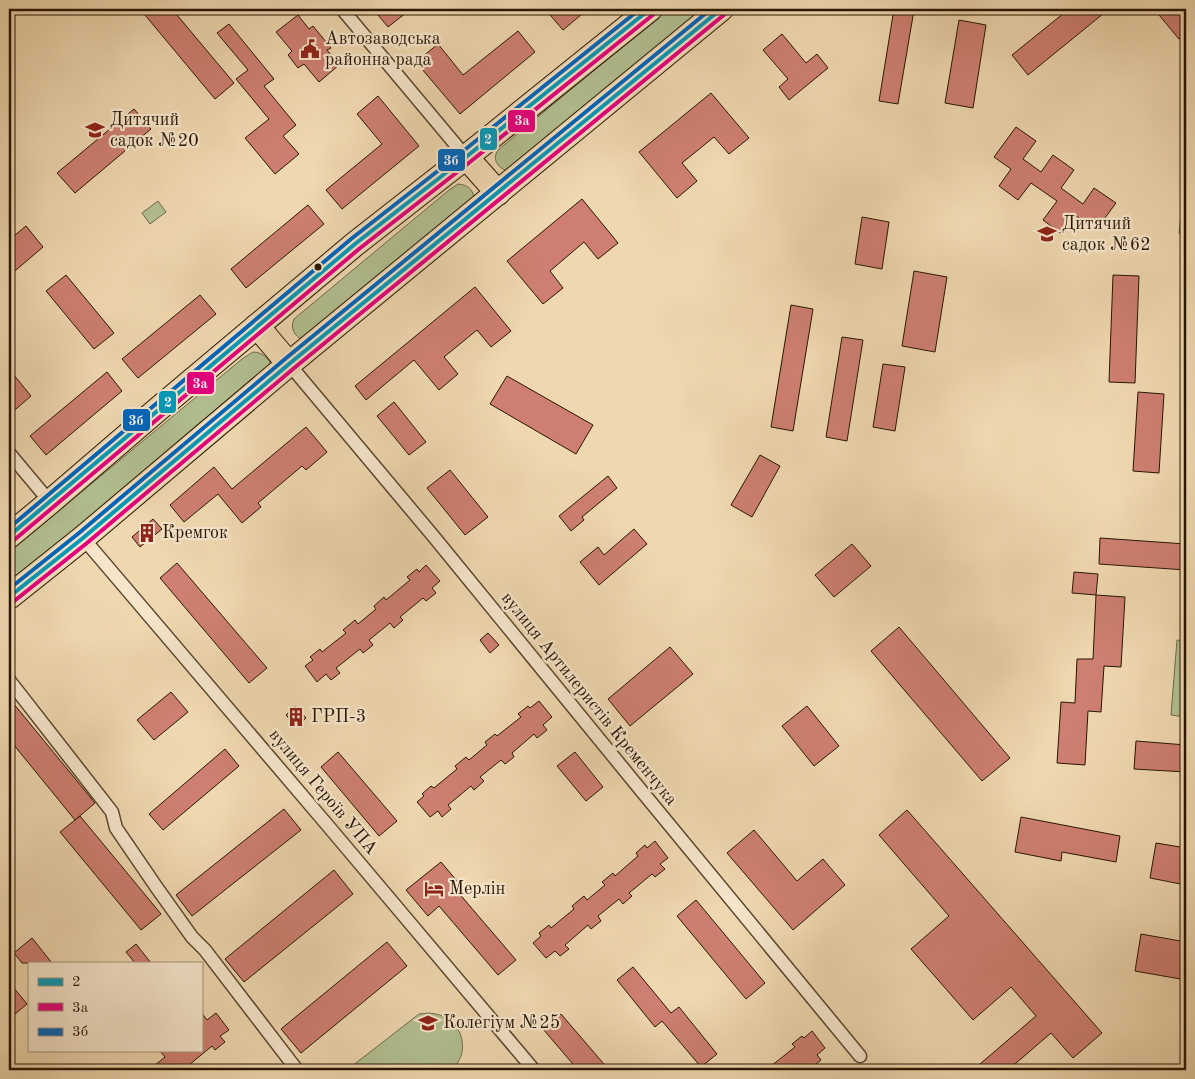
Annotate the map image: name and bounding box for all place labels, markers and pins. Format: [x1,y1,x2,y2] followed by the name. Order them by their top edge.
[325,30,441,69] place label: Автозаводська районна рада
[299,38,321,60] public building icon: Автозаводська районна рада
[110,111,199,150] place label: Дитячий садок №20
[84,119,106,141] school or university icon: Дитячий садок №20
[1062,215,1151,254] place label: Дитячий садок №62
[1036,223,1058,245] school or university icon: Дитячий садок №62
[313,262,323,272] unlabelled marker
[136,522,158,544] building icon: Кремгок
[162,524,228,542] place label: Кремгок
[285,706,307,728] building icon: ГРП-3
[311,708,366,726] place label: ГРП-3
[423,878,445,900] hotel icon: Мерлін
[449,880,506,898] place label: Мерлін
[417,1012,439,1034] school or university icon: Колегіум №25
[443,1014,560,1032] place label: Колегіум №25

